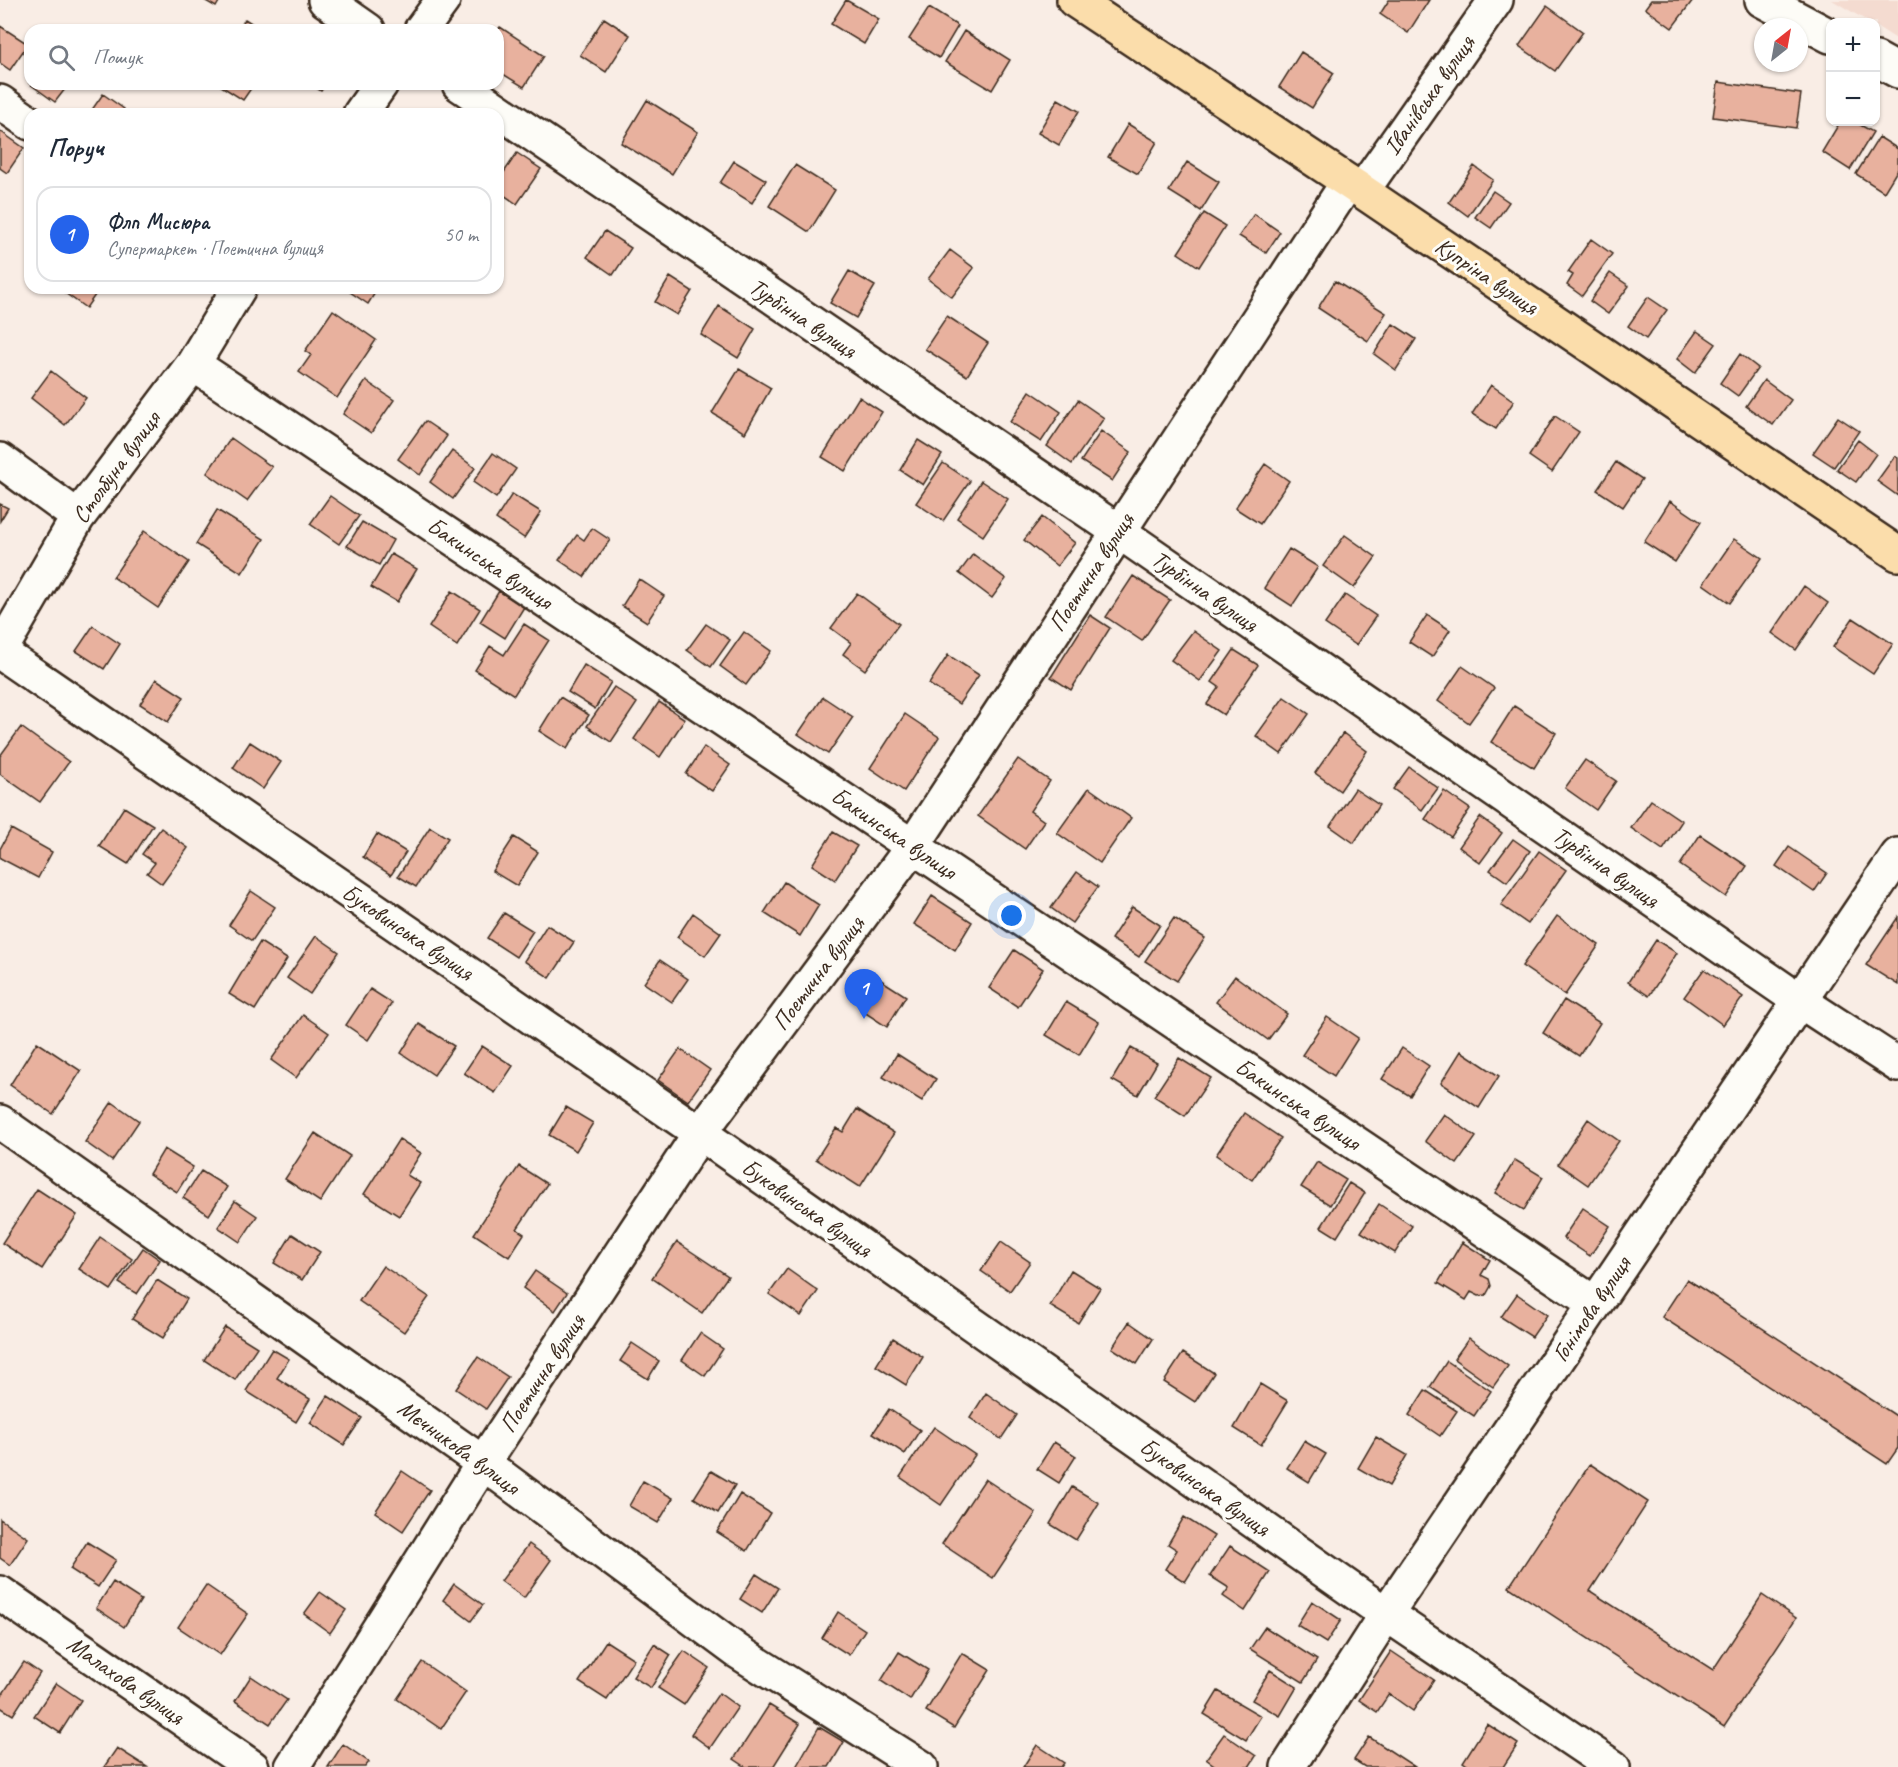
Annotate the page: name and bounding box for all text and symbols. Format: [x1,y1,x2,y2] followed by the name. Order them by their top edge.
[1754,18,1808,72] north arrow
[1826,18,1880,126] map controls
[1826,18,1880,72] button: +
[24,24,504,90] search box
[1377,28,1482,161] street label: Іванівська вулиця
[45,41,78,74] icon: search
[93,43,142,71] text: Пошук
[1826,72,1880,126] button: −
[48,131,104,164] text: Поруч
[107,208,209,236] text: Флп Мисюра
[65,222,74,247] text: 1
[444,222,478,247] text: 50 m
[1430,230,1545,322] street label: Купріна вулиця
[107,236,323,261] text: Супермаркет · Поетична вулиця
[744,271,864,366] street label: Турбінна вулиця
[65,404,168,529] street label: Столбуна вулиця
[1041,506,1141,637] street label: Поетична вулиця
[422,510,560,617] street label: Бакинська вулиця
[1146,543,1265,639] street label: Турбінна вулиця
[826,780,964,887] street label: Бакинська вулиця
[1547,819,1666,915] street label: Турбінна вулиця
[336,877,481,988] street label: Буковинська вулиця
[997,901,1026,930] your location
[765,909,872,1036] street label: Поетична вулиця
[844,970,884,1019] pin: 1
[1230,1051,1368,1158] street label: Бакинська вулиця
[736,1152,879,1265] street label: Буковинська вулиця
[1545,1250,1638,1367] street label: Гонімова вулиця
[492,1307,592,1438] street label: Поетична вулиця
[392,1393,527,1502] street label: Мєчникова вулиця
[1134,1431,1277,1544] street label: Буковинська вулиця
[62,1629,192,1732] street label: Малахова вулиця

